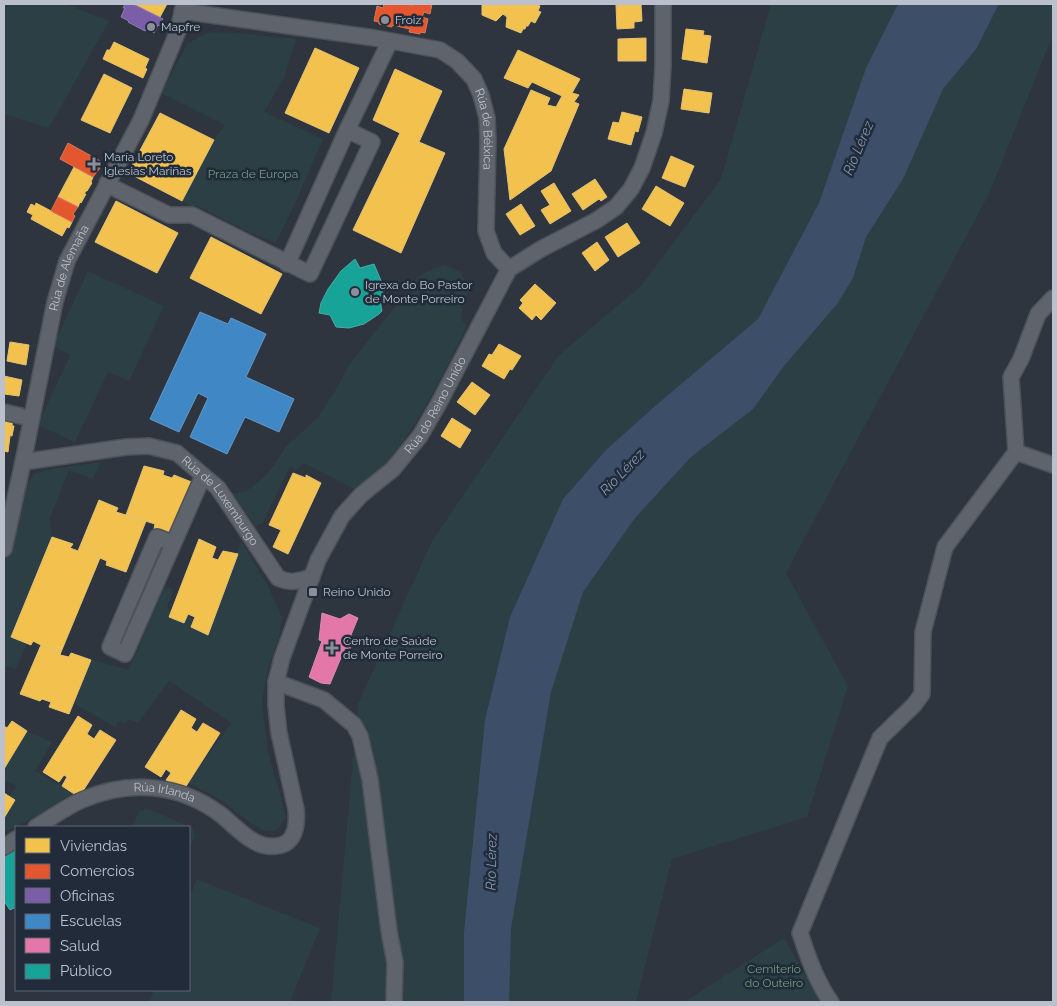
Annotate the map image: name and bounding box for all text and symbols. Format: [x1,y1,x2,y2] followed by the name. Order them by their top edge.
[395,13,421,27] place label: Froiz
[379,14,391,26] marker: Froiz
[161,20,200,34] place label: Mapfre
[145,21,157,33] marker: Mapfre
[472,86,495,170] street label: Rúa de Bélxica
[840,118,877,177] water label: Río Lérez
[104,150,192,178] place label: María Loreto Iglesias Mariñas
[88,158,100,170] marker: María Loreto Iglesias Mariñas
[208,167,298,181] park label: Praza de Europa
[46,223,92,312] street label: Rúa de Alemaña
[365,278,473,306] place label: Igrexa do Bo Pastor de Monte Porreiro
[349,286,361,298] marker: Igrexa do Bo Pastor de Monte Porreiro
[402,354,469,456] street label: Rúa do Reino Unido
[597,446,648,498] water label: Río Lérez
[179,453,261,548] street label: Rúa de Luxemburgo
[323,585,391,599] place label: Reino Unido
[307,586,319,598] marker: Reino Unido
[343,634,443,662] place label: Centro de Saúde de Monte Porreiro
[325,641,339,655] marker: Centro de Saúde de Monte Porreiro
[133,780,197,805] street label: Rúa Irlanda
[15,826,190,991] legend
[483,833,500,891] water label: Río Lérez
[60,837,127,855] text: Viviendas
[60,862,135,880] text: Comercios
[60,887,115,905] text: Oficinas
[60,912,122,930] text: Escuelas
[60,937,100,955] text: Salud
[60,962,112,980] text: Público
[745,962,803,990] park label: Cemiterio do Outeiro

